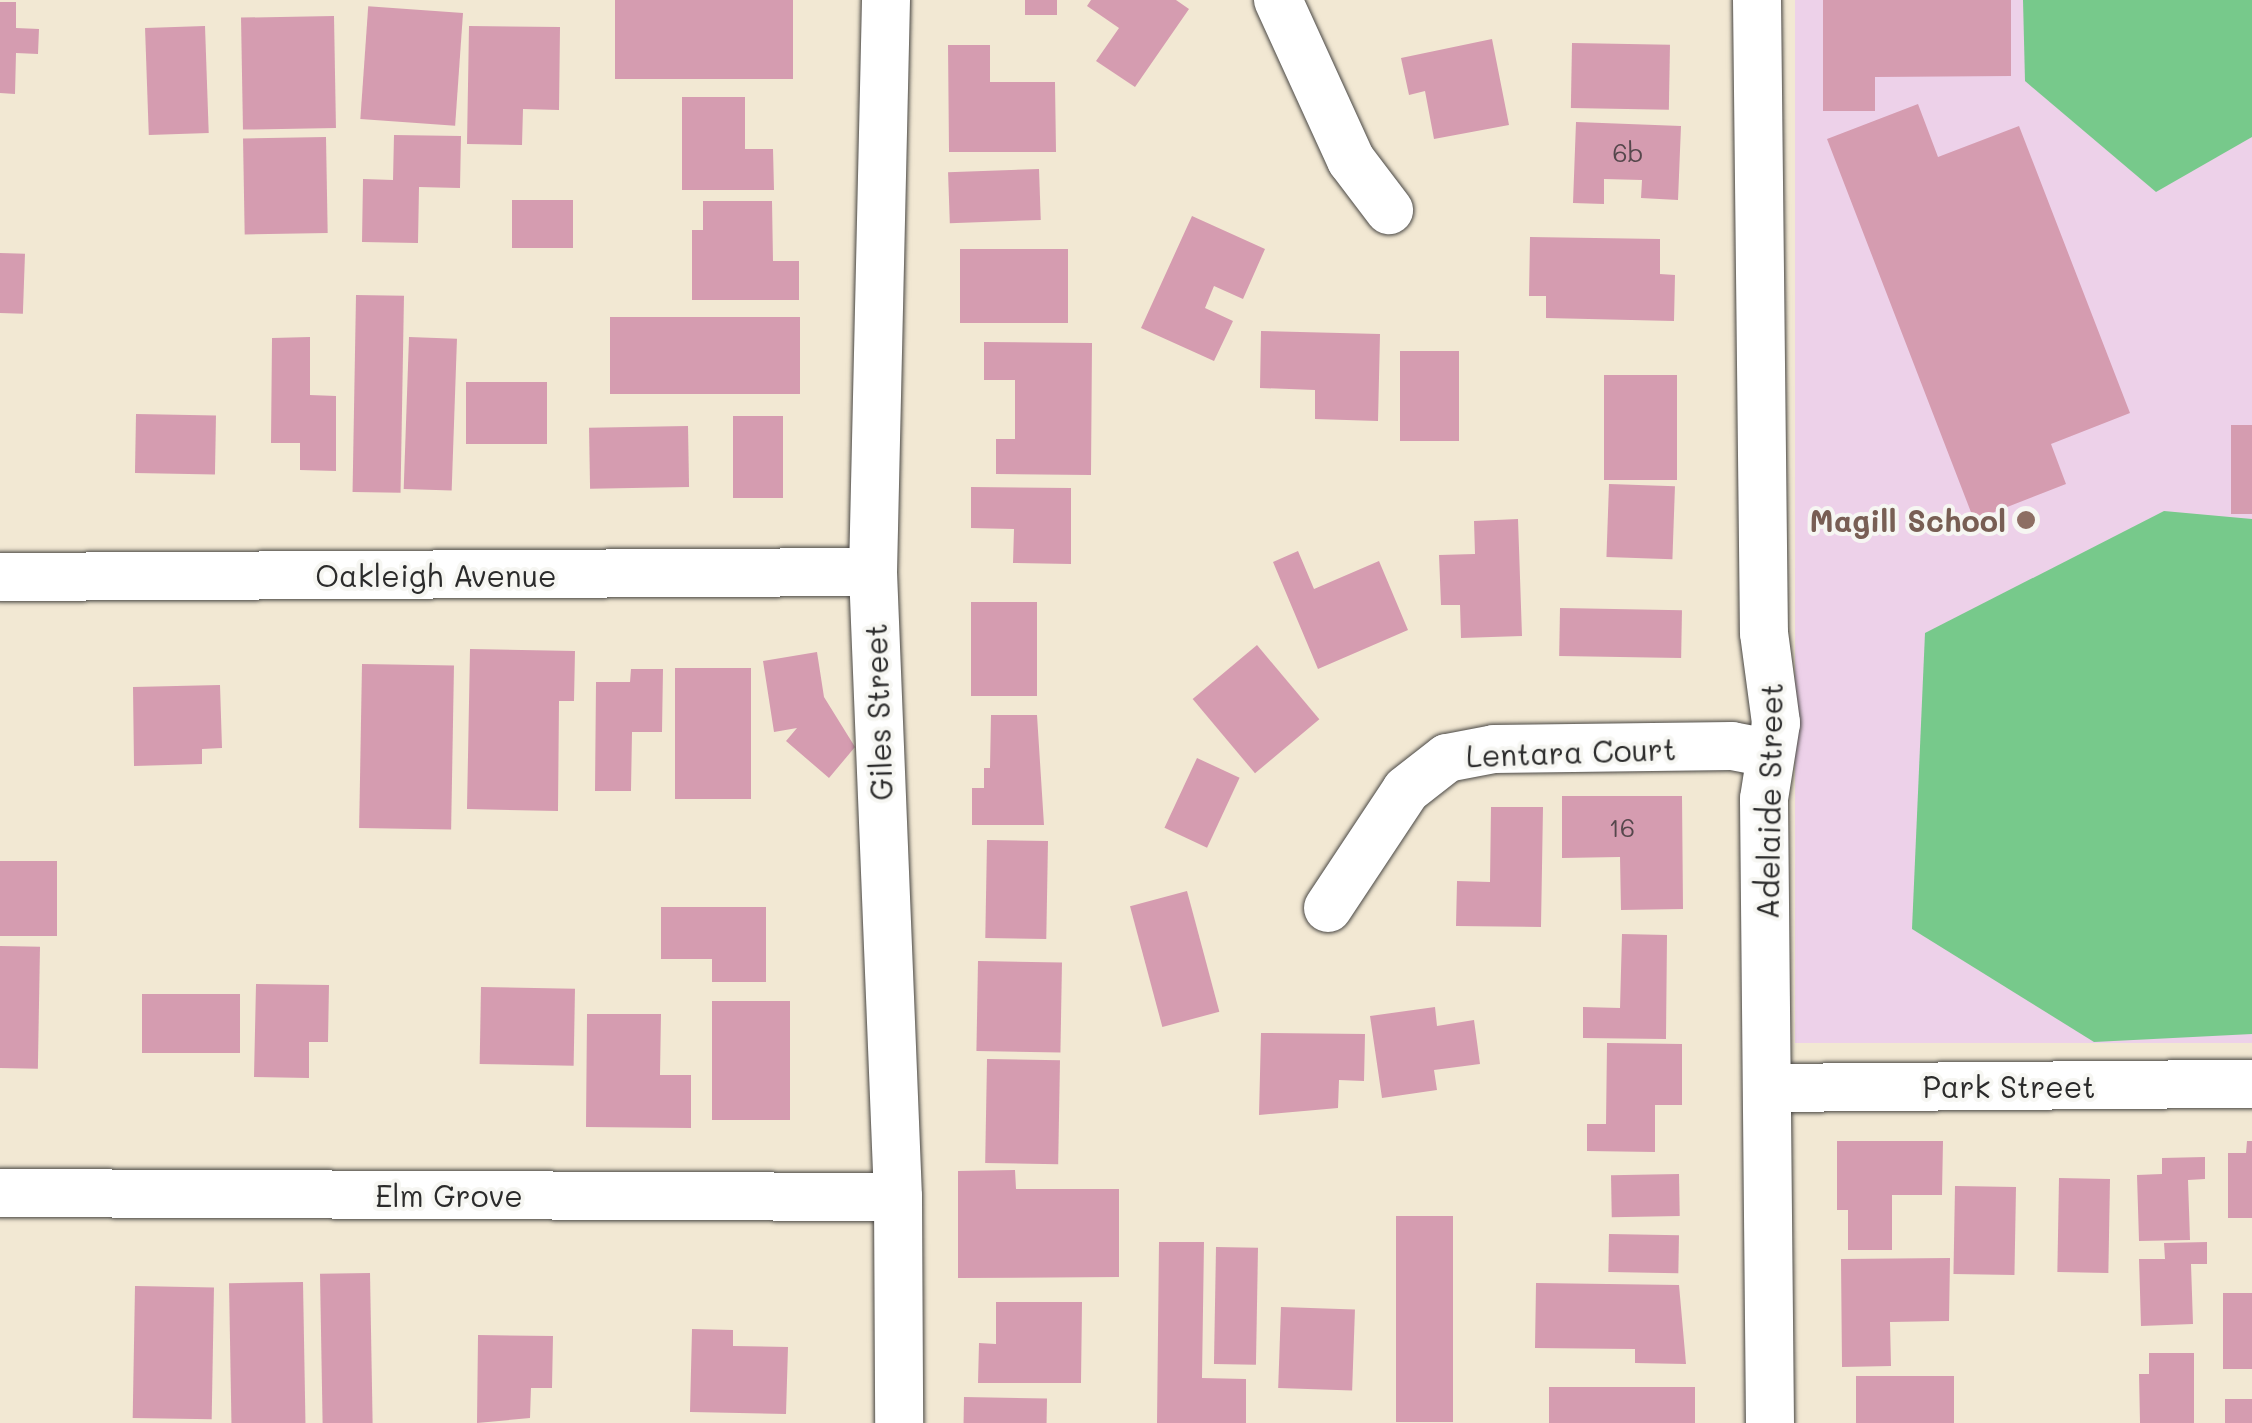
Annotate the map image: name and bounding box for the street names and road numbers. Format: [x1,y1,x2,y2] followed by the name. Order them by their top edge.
[315,557,557,593] street label: Oakleigh Avenue
[857,623,899,801] street label: Giles Street
[1749,682,1789,920] street label: Adelaide Street
[1465,730,1677,774] street label: Lentara Court
[1922,1068,2096,1104] street label: Park Street
[375,1177,523,1213] street label: Elm Grove

